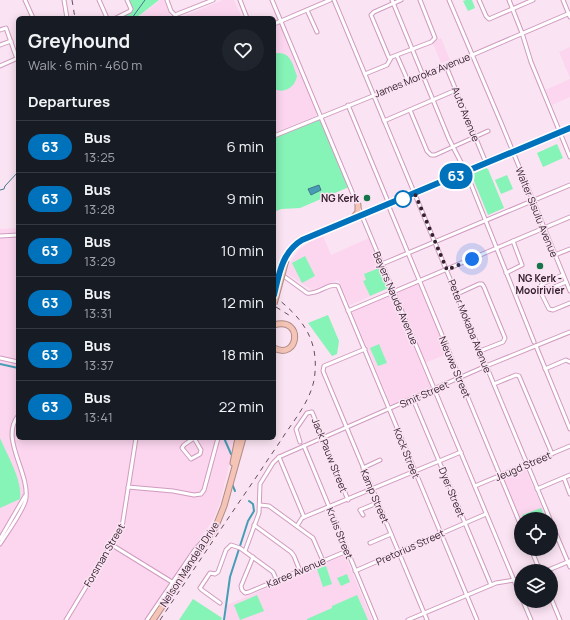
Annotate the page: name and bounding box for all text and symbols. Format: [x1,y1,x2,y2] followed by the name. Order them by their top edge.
[28,28,130,54] text: Greyhound
[222,29,264,71] button: heart
[372,49,472,101] street label: James Moroka Avenue
[28,56,142,74] text: Walk · 6 min · 460 m
[449,84,483,144] street label: Auto Avenue
[28,91,110,112] text: Departures
[84,127,111,148] text: Bus
[227,136,264,157] text: 6 min
[42,137,58,156] text: 63
[84,148,115,166] text: 13:25
[438,163,474,189] line badge: 63
[512,165,562,259] street label: Walter Sisulu Avenue
[448,166,464,185] text: 63
[84,179,111,200] text: Bus
[227,188,264,209] text: 9 min
[42,189,58,208] text: 63
[394,190,412,208] unlabelled marker
[321,191,360,205] place label: NG Kerk
[362,193,372,203] marker: NG Kerk
[84,200,115,218] text: 13:28
[84,231,111,252] text: Bus
[221,240,264,261] text: 10 min
[42,241,58,260] text: 63
[370,249,422,347] street label: Beyers Naude Avenue
[462,249,482,269] your location
[84,252,116,270] text: 13:29
[535,261,545,271] marker: NG Kerk - Mooirivier
[516,271,564,297] place label: NG Kerk - Mooirivier
[445,277,495,375] street label: Peter Mokaba Avenue
[84,283,111,304] text: Bus
[221,292,264,313] text: 12 min
[42,293,58,312] text: 63
[84,304,112,322] text: 13:31
[436,334,474,400] street label: Nieuwe Street
[84,335,111,356] text: Bus
[221,344,264,365] text: 18 min
[42,345,58,364] text: 63
[84,356,114,374] text: 13:37
[397,377,451,411] street label: Smit Street
[84,387,111,408] text: Bus
[219,396,264,417] text: 22 min
[42,397,58,416] text: 63
[84,408,113,426] text: 13:41
[309,416,351,494] street label: Jack Pauw Street
[391,426,423,480] street label: Kock Street
[493,448,553,484] street label: Jeugd Street
[436,465,468,519] street label: Dyer Street
[357,467,393,525] street label: Kamp Street
[323,505,357,561] street label: Kruis Street
[514,512,558,608] map controls
[514,512,558,556] button: locate
[156,519,222,609] street label: Nelson Mandela Drive
[80,521,128,589] street label: Forsman Street
[374,526,446,568] street label: Pretorius Street
[264,553,328,591] street label: Karee Avenue
[514,564,558,608] button: layers

